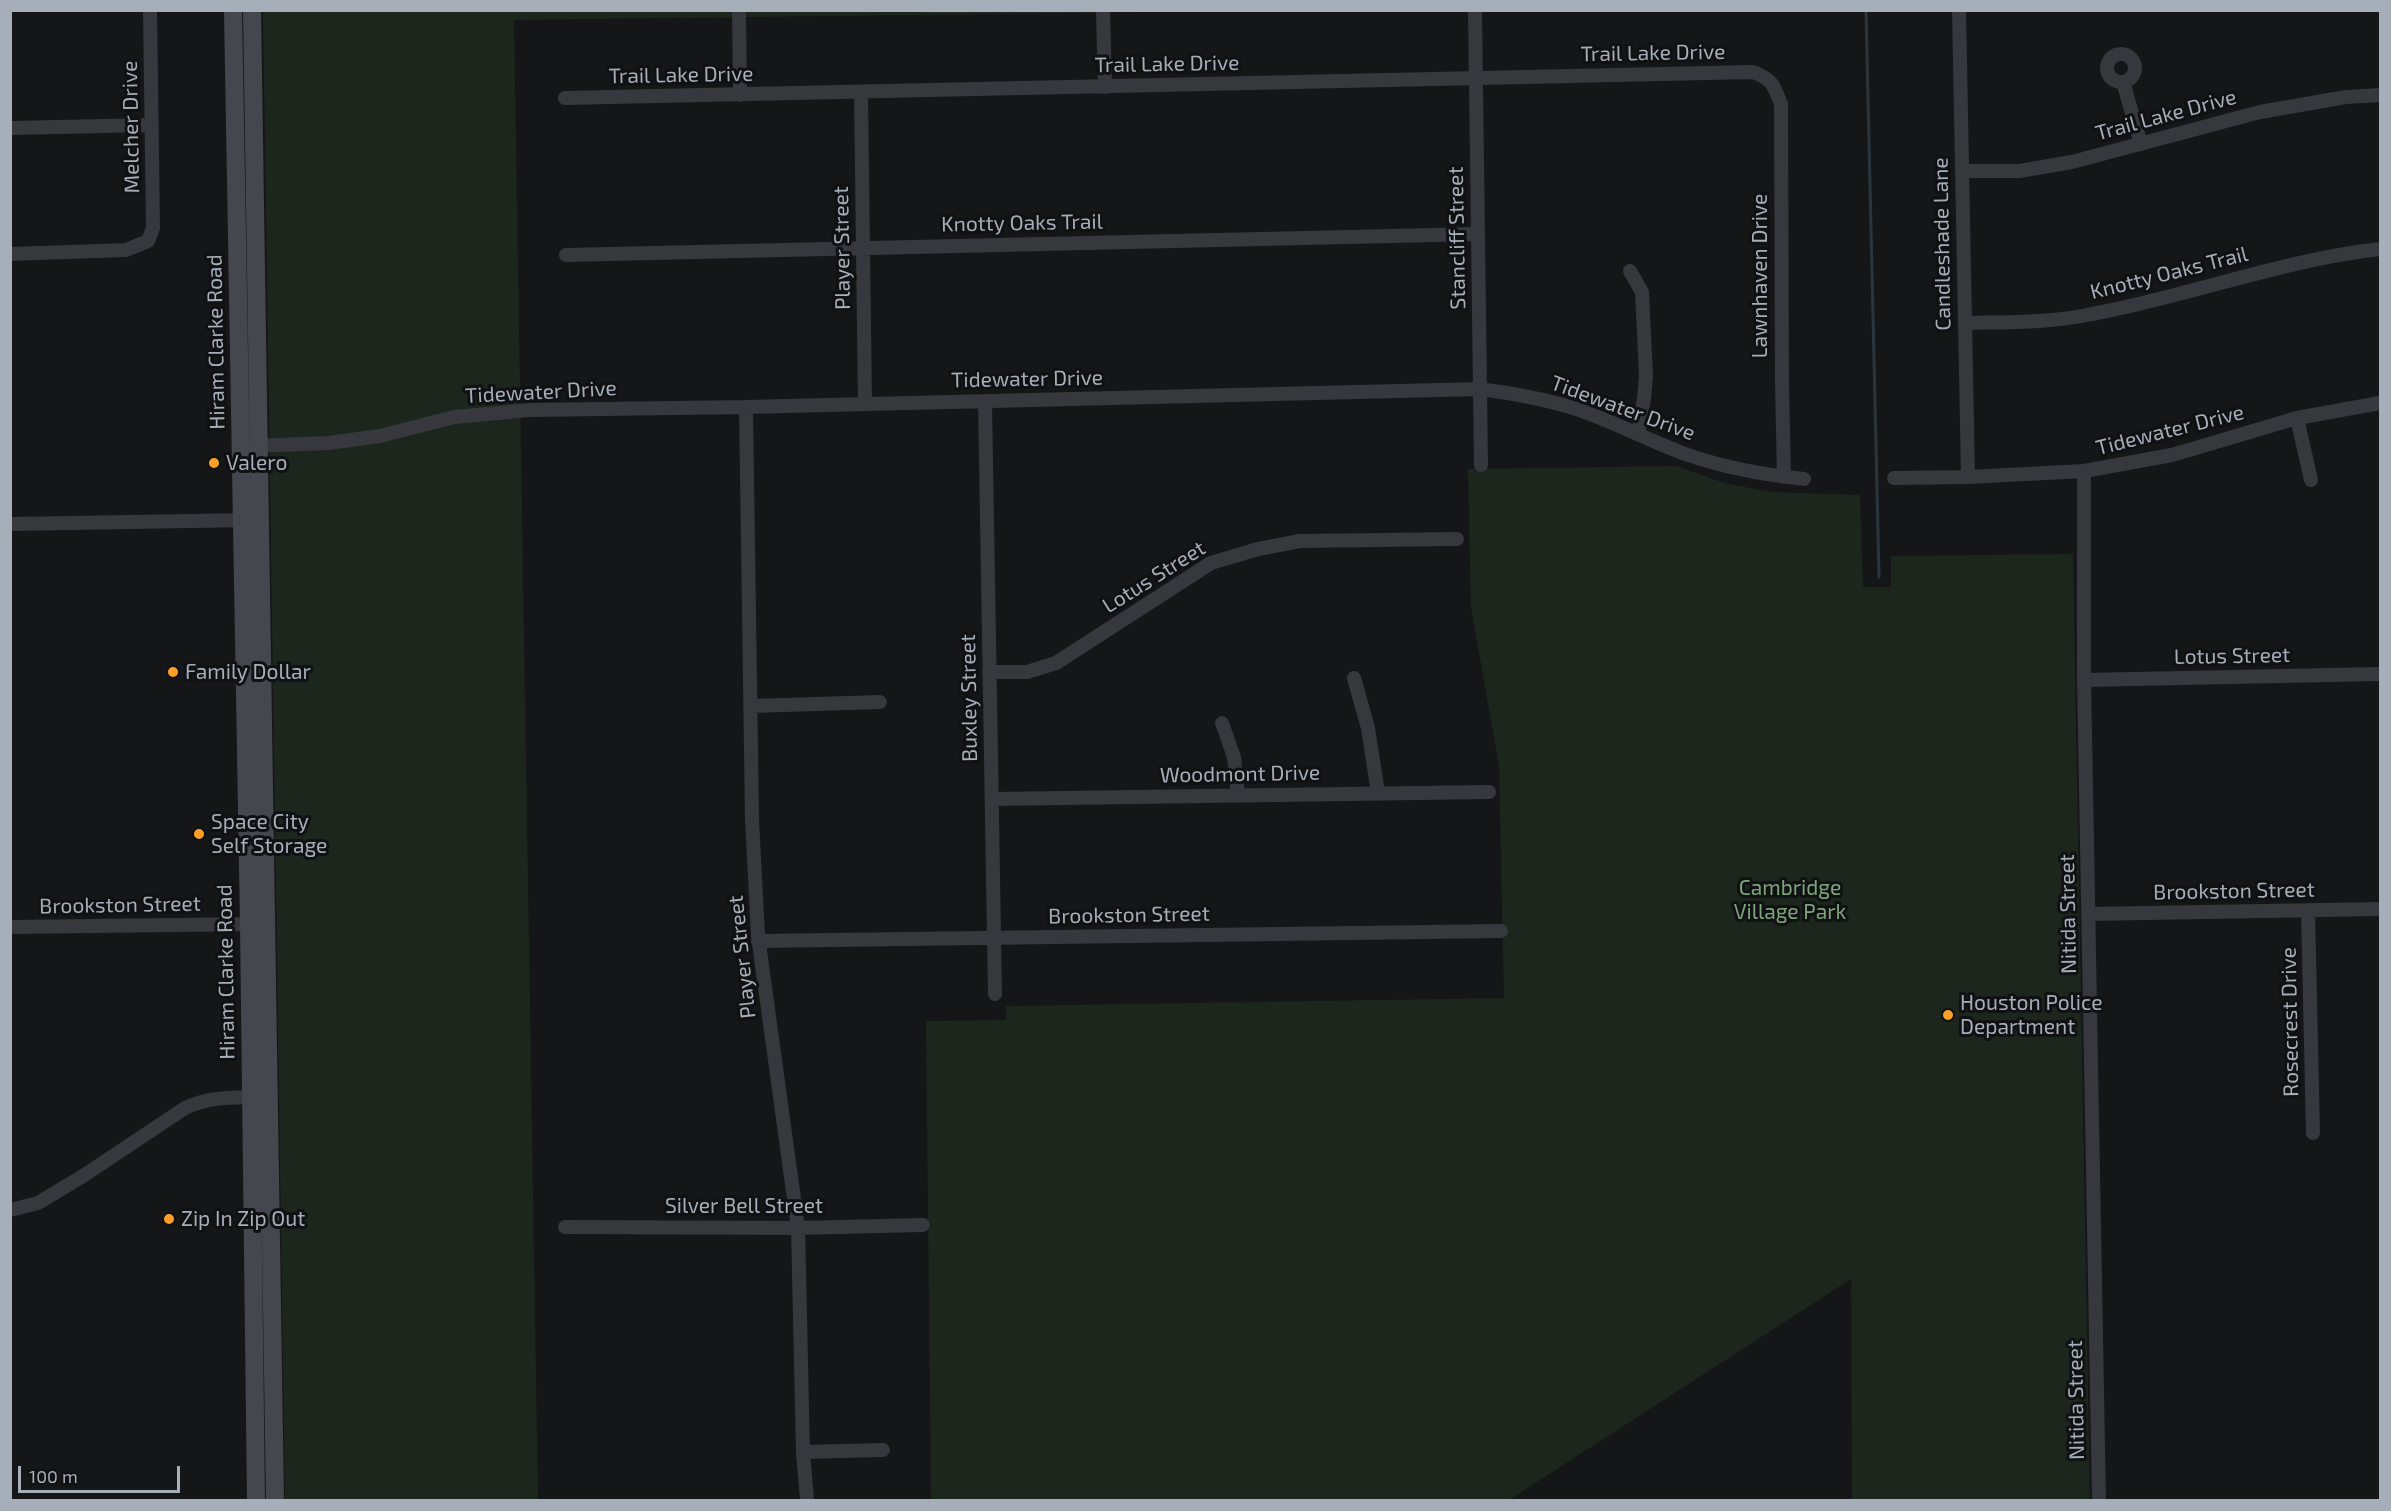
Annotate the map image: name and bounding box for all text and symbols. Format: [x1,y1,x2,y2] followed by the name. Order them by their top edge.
[1580,39,1726,67] street label: Trail Lake Drive
[1094,50,1240,78] street label: Trail Lake Drive
[117,60,145,194] street label: Melcher Drive
[608,61,754,89] street label: Trail Lake Drive
[2093,84,2239,146] street label: Trail Lake Drive
[1928,157,1956,331] street label: Candleshade Lane
[1443,166,1471,310] street label: Stancliff Street
[828,186,856,310] street label: Player Street
[1747,194,1773,358] street label: Lawnhaven Drive
[941,209,1103,237] street label: Knotty Oaks Trail
[2088,241,2250,305] street label: Knotty Oaks Trail
[202,254,230,430] street label: Hiram Clarke Road
[951,365,1103,393] street label: Tidewater Drive
[1547,370,1699,446] street label: Tidewater Drive
[465,375,617,409] street label: Tidewater Drive
[2093,399,2247,461] street label: Tidewater Drive
[226,450,287,476] place label: Valero
[207,456,221,470] marker: Valero
[1098,535,1210,619] street label: Lotus Street
[955,634,983,762] street label: Buxley Street
[2174,642,2290,670] street label: Lotus Street
[185,659,311,685] place label: Family Dollar
[166,665,180,679] marker: Family Dollar
[1160,760,1320,788] street label: Woodmont Drive
[211,809,327,859] place label: Space City Self Storage
[192,827,206,841] marker: Space City Self Storage
[2054,854,2082,974] street label: Nitida Street
[1734,875,1846,925] park label: Cambridge Village Park
[2153,877,2315,905] street label: Brookston Street
[212,884,240,1060] street label: Hiram Clarke Road
[39,891,201,919] street label: Brookston Street
[723,894,761,1020] street label: Player Street
[1048,901,1210,929] street label: Brookston Street
[2276,947,2304,1097] street label: Rosecrest Drive
[1960,990,2102,1040] place label: Houston Police Department
[1941,1008,1955,1022] marker: Houston Police Department
[665,1193,823,1219] street label: Silver Bell Street
[181,1206,305,1232] place label: Zip In Zip Out
[162,1212,176,1226] marker: Zip In Zip Out
[2062,1340,2090,1460] street label: Nitida Street
[21,1454,183,1492] scale bar
[29,1465,78,1487] text: 100 m

